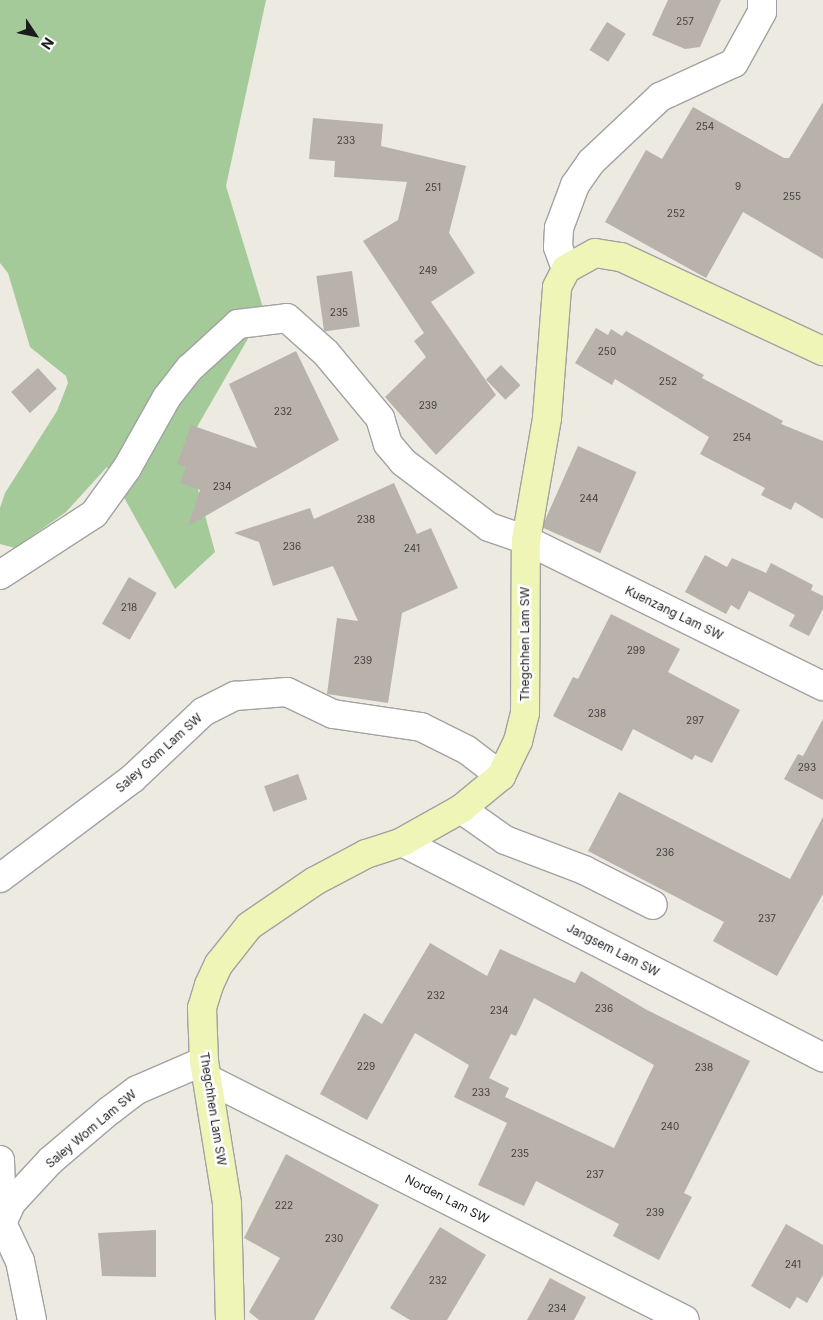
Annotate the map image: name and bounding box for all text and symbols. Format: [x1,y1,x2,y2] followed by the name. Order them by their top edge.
[10,10,60,60] north arrow
[676,16,694,28] house number: 257
[38,34,58,53] text: N
[696,121,714,133] house number: 254
[337,135,355,147] house number: 233
[735,181,741,193] house number: 9
[425,182,441,194] house number: 251
[783,191,801,203] house number: 255
[667,208,685,220] house number: 252
[419,265,437,277] house number: 249
[330,307,348,319] house number: 235
[598,346,616,358] house number: 250
[659,376,677,388] house number: 252
[419,400,437,412] house number: 239
[274,406,292,418] house number: 232
[733,432,751,444] house number: 254
[213,481,231,493] house number: 234
[580,493,598,505] house number: 244
[357,514,375,526] house number: 238
[283,541,301,553] house number: 236
[404,543,420,555] house number: 241
[623,583,725,643] street label: Kuenzang Lam SW
[518,587,532,701] street label: Thegchhen Lam SW
[121,602,137,614] house number: 218
[627,645,645,657] house number: 299
[354,655,372,667] house number: 239
[588,708,606,720] house number: 238
[113,710,205,796] street label: Saley Gom Lam SW
[686,715,704,727] house number: 297
[798,762,816,774] house number: 293
[656,847,674,859] house number: 236
[758,913,776,925] house number: 237
[564,920,662,980] street label: Jangsem Lam SW
[427,990,445,1002] house number: 232
[595,1003,613,1015] house number: 236
[490,1005,508,1017] house number: 234
[197,1051,229,1167] street label: Thegchhen Lam SW
[357,1061,375,1073] house number: 229
[695,1062,713,1074] house number: 238
[43,1087,139,1171] street label: Saley Wom Lam SW
[472,1087,490,1099] house number: 233
[661,1121,679,1133] house number: 240
[511,1148,529,1160] house number: 235
[586,1169,604,1181] house number: 237
[403,1172,491,1226] street label: Norden Lam SW
[275,1200,293,1212] house number: 222
[646,1207,664,1219] house number: 239
[325,1233,343,1245] house number: 230
[785,1259,801,1271] house number: 241
[429,1275,447,1287] house number: 232
[548,1303,566,1315] house number: 234

